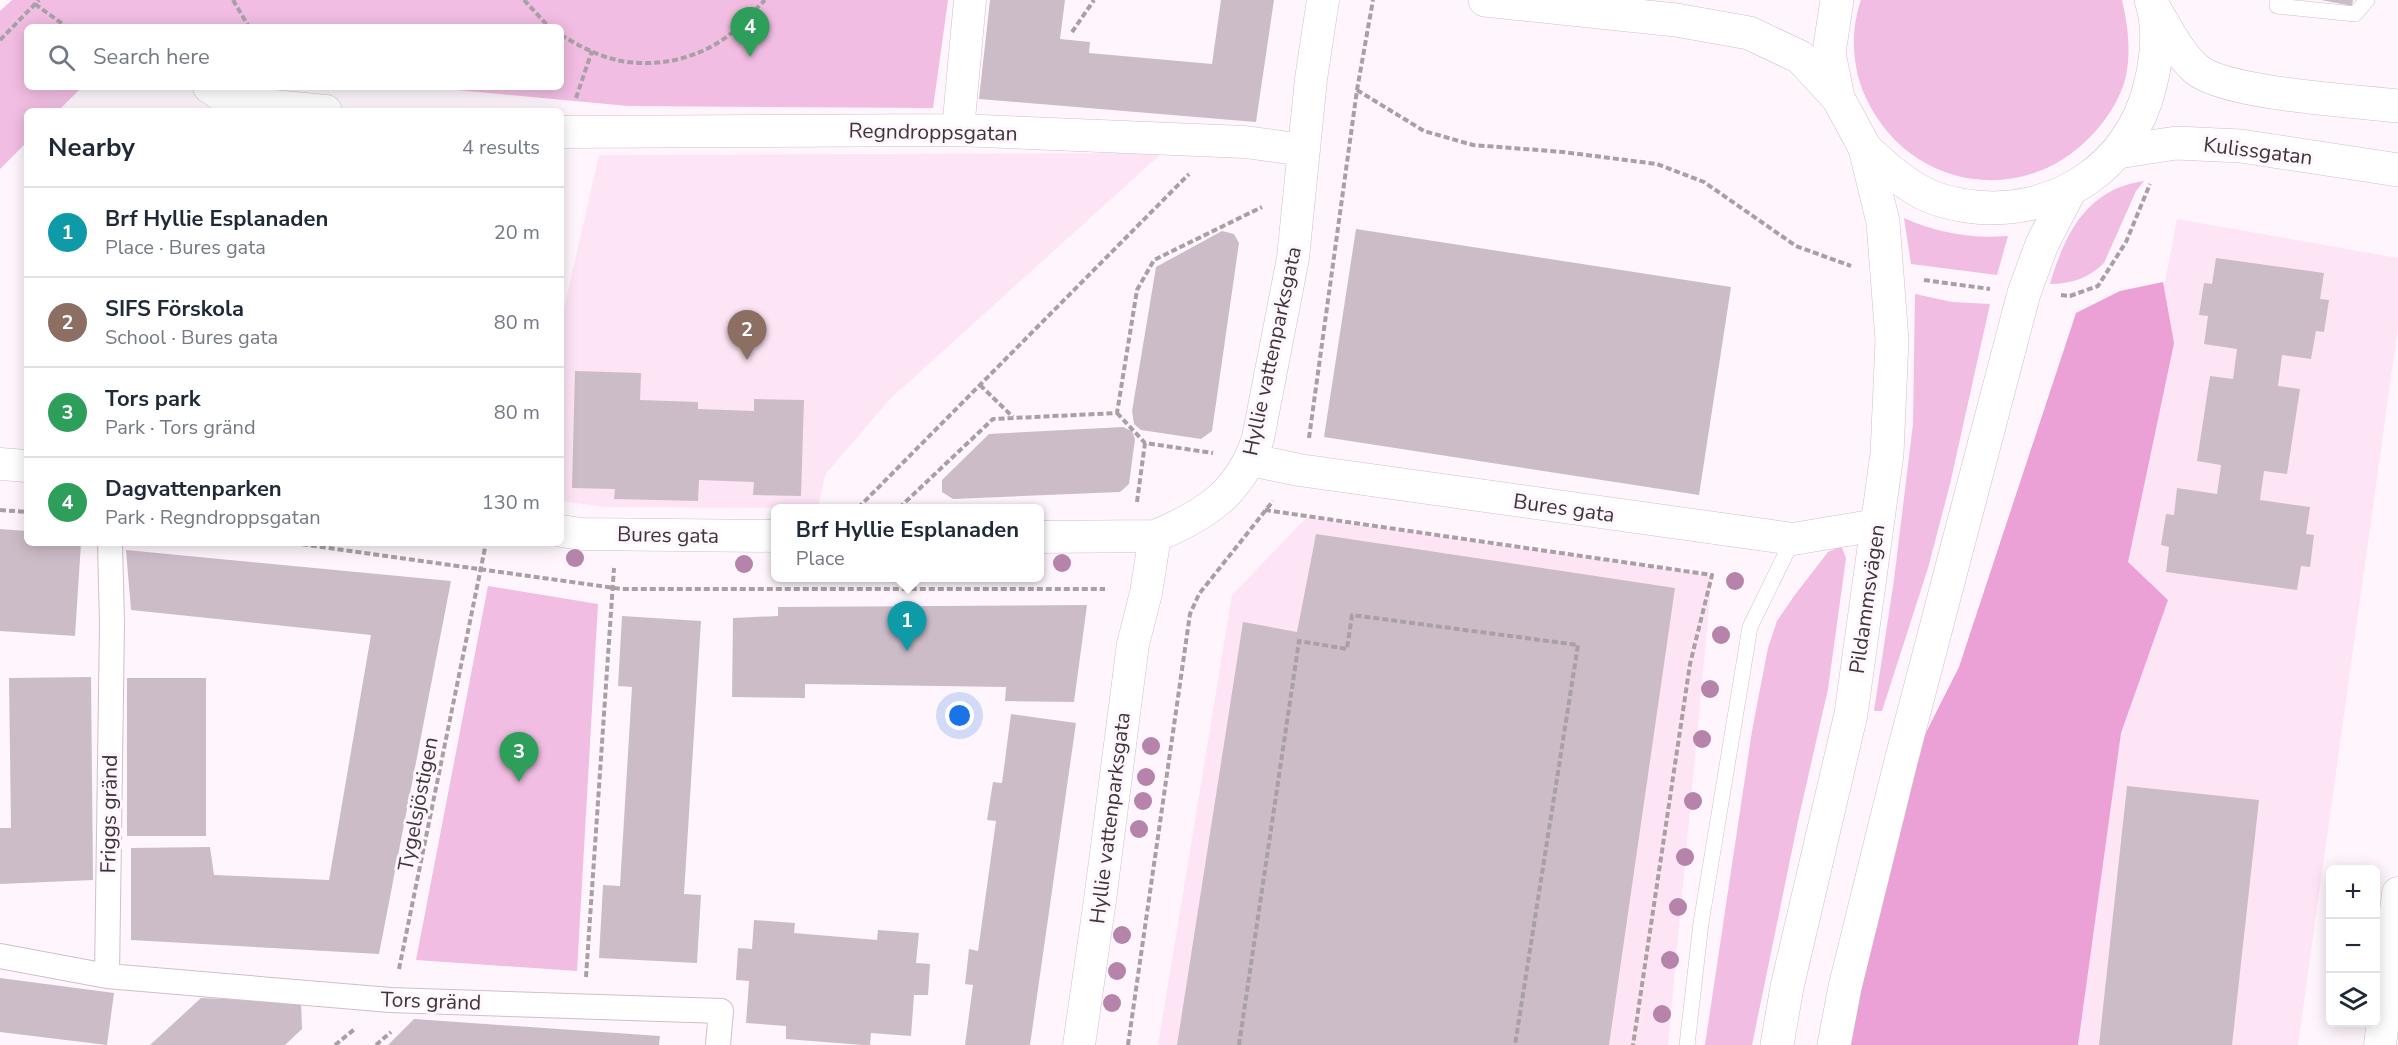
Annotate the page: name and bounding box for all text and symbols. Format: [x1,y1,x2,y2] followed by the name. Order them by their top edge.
[730,8,770,57] pin: 4
[24,24,564,90] search box
[45,41,78,74] icon: search
[93,42,210,72] text: Search here
[848,117,1018,147] street label: Regndroppsgatan
[48,130,135,165] text: Nearby
[2202,130,2314,172] street label: Kulissgatan
[462,134,540,161] text: 4 results
[105,204,328,234] text: Brf Hyllie Esplanaden
[62,219,74,246] text: 1
[494,219,540,246] text: 20 m
[105,234,266,261] text: Place · Bures gata
[1236,244,1308,458] street label: Hyllie vattenparksgata
[105,294,244,324] text: SIFS Förskola
[62,309,74,336] text: 2
[494,309,540,336] text: 80 m
[728,310,766,360] pin: 2
[105,324,278,351] text: School · Bures gata
[105,384,200,414] text: Tors park
[62,399,74,426] text: 3
[494,399,540,426] text: 80 m
[105,414,256,441] text: Park · Tors gränd
[105,474,282,504] text: Dagvattenparken
[1512,487,1616,529] street label: Bures gata
[62,489,74,516] text: 4
[482,489,540,516] text: 130 m
[105,504,321,531] text: Park · Regndroppsgatan
[771,504,1044,582] popup
[796,515,1019,545] text: Brf Hyllie Esplanaden
[617,520,719,550] street label: Bures gata
[1843,522,1891,676] street label: Pildammsvägen
[796,545,845,572] text: Place
[888,602,926,651] pin: 1
[945,701,974,730] your location
[1083,711,1137,925] street label: Hyllie vattenparksgata
[500,732,538,782] pin: 3
[391,735,445,873] street label: Tygelsjöstigen
[94,754,124,874] street label: Friggs gränd
[2326,865,2380,1027] map controls
[2326,865,2380,919] button: +
[2326,919,2380,973] button: −
[2326,973,2380,1027] button: layers
[380,985,482,1017] street label: Tors gränd

